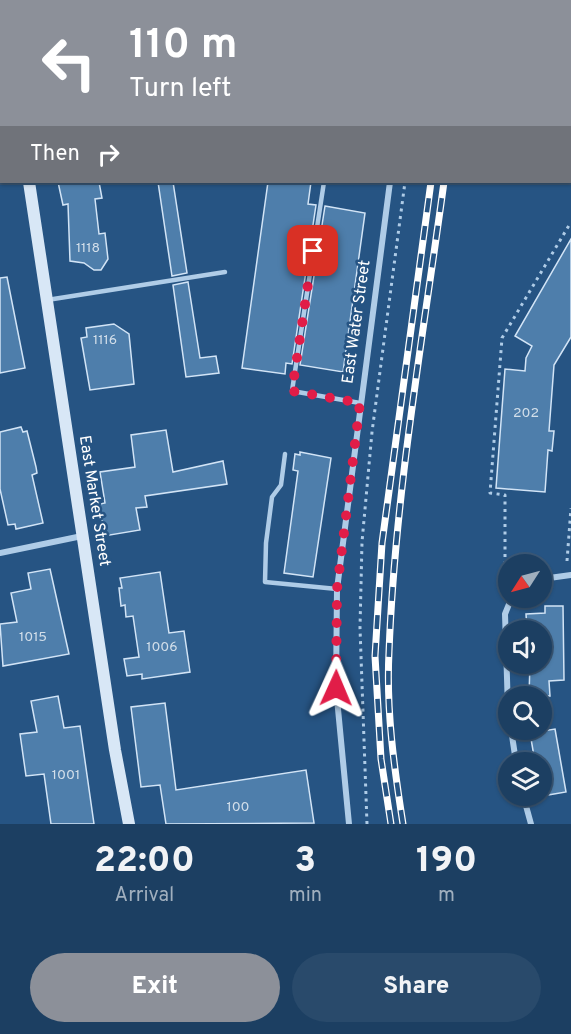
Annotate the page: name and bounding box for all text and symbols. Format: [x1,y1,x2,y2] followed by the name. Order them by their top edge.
[129,20,238,73] text: 110 m
[30,24,108,102] icon: left
[129,72,231,106] text: Turn left
[92,138,125,171] icon: right
[30,141,80,168] text: Then
[287,225,338,276] pin
[296,234,329,267] icon: arrive
[76,240,100,257] house number: 1118
[338,259,376,385] street label: East Water Street
[93,332,117,349] house number: 1116
[513,405,539,422] house number: 202
[74,434,114,568] street label: East Market Street
[498,554,552,608] north arrow
[498,554,552,806] map controls
[498,620,552,674] button: sound
[19,629,47,646] house number: 1015
[146,639,178,656] house number: 1006
[304,656,368,720] position arrow
[498,686,552,740] button: search
[498,752,552,806] button: layers
[52,767,80,784] house number: 1001
[226,799,250,816] house number: 100
[94,839,195,885] text: 22:00
[295,839,316,885] text: 3
[416,839,477,885] text: 190
[115,883,174,909] text: Arrival
[289,883,322,909] text: min
[438,883,455,909] text: m
[30,953,280,1022] button: Exit
[292,953,541,1022] button: Share

